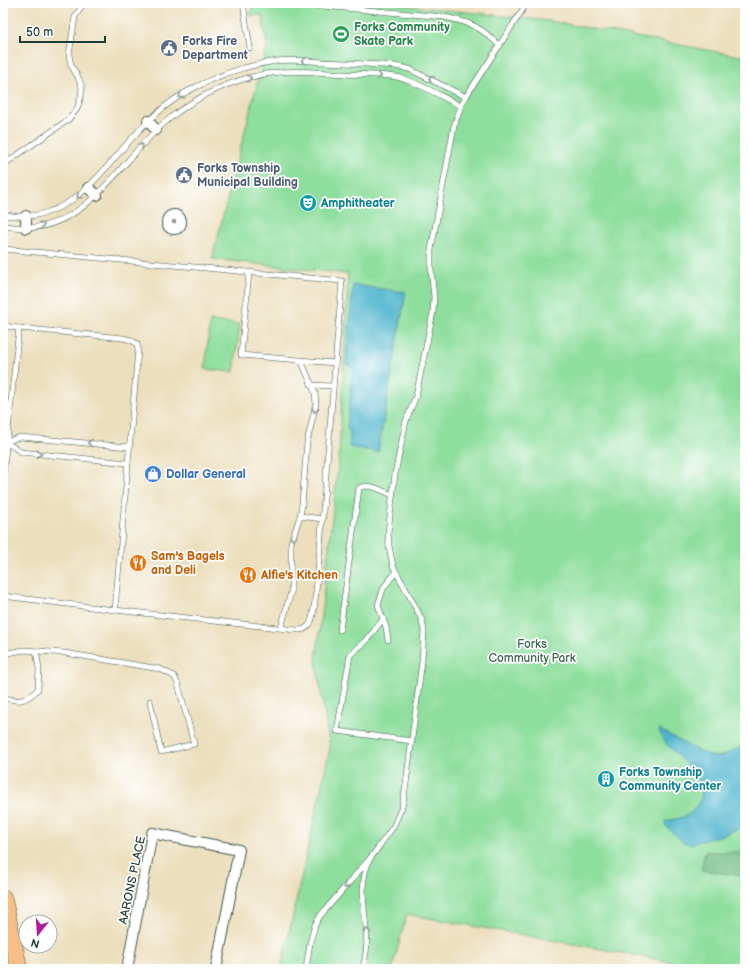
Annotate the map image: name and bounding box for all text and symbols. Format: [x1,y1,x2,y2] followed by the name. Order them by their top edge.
[20,18,105,44] scale bar
[354,20,450,49] place label: Forks Community Skate Park
[331,24,351,44] sports icon: Forks Community Skate Park
[26,25,53,40] text: 50 m
[182,34,248,63] place label: Forks Fire Department
[159,38,179,58] public building icon: Forks Fire Department
[301,57,307,65] one-way arrow
[376,72,382,80] one-way arrow
[246,74,253,82] one-way arrow
[428,76,436,84] one-way arrow
[178,91,185,99] one-way arrow
[136,143,143,150] one-way arrow
[197,161,298,190] place label: Forks Township Municipal Building
[174,165,194,185] public building icon: Forks Township Municipal Building
[76,191,83,198] one-way arrow
[298,193,318,213] theatre icon: Amphitheater
[320,196,395,211] place label: Amphitheater
[39,222,45,230] one-way arrow
[311,407,319,413] one-way arrow
[87,439,93,448] one-way arrow
[36,449,42,458] one-way arrow
[143,464,163,484] shop icon: Dollar General
[166,467,246,482] place label: Dollar General
[289,534,298,541] one-way arrow
[151,549,225,578] place label: Sam's Bagels and Deli
[128,553,148,573] restaurant icon: Sam's Bagels and Deli
[238,565,258,585] restaurant icon: Alfie's Kitchen
[260,568,338,583] place label: Alfie's Kitchen
[488,637,576,666] park label: Forks Community Park
[619,765,721,794] place label: Forks Township Community Center
[596,769,616,789] building icon: Forks Township Community Center
[116,835,149,926] street label: AARONS PLACE
[344,881,351,889] one-way arrow
[18,914,58,954] north arrow
[362,928,371,934] one-way arrow
[29,936,41,951] text: N

